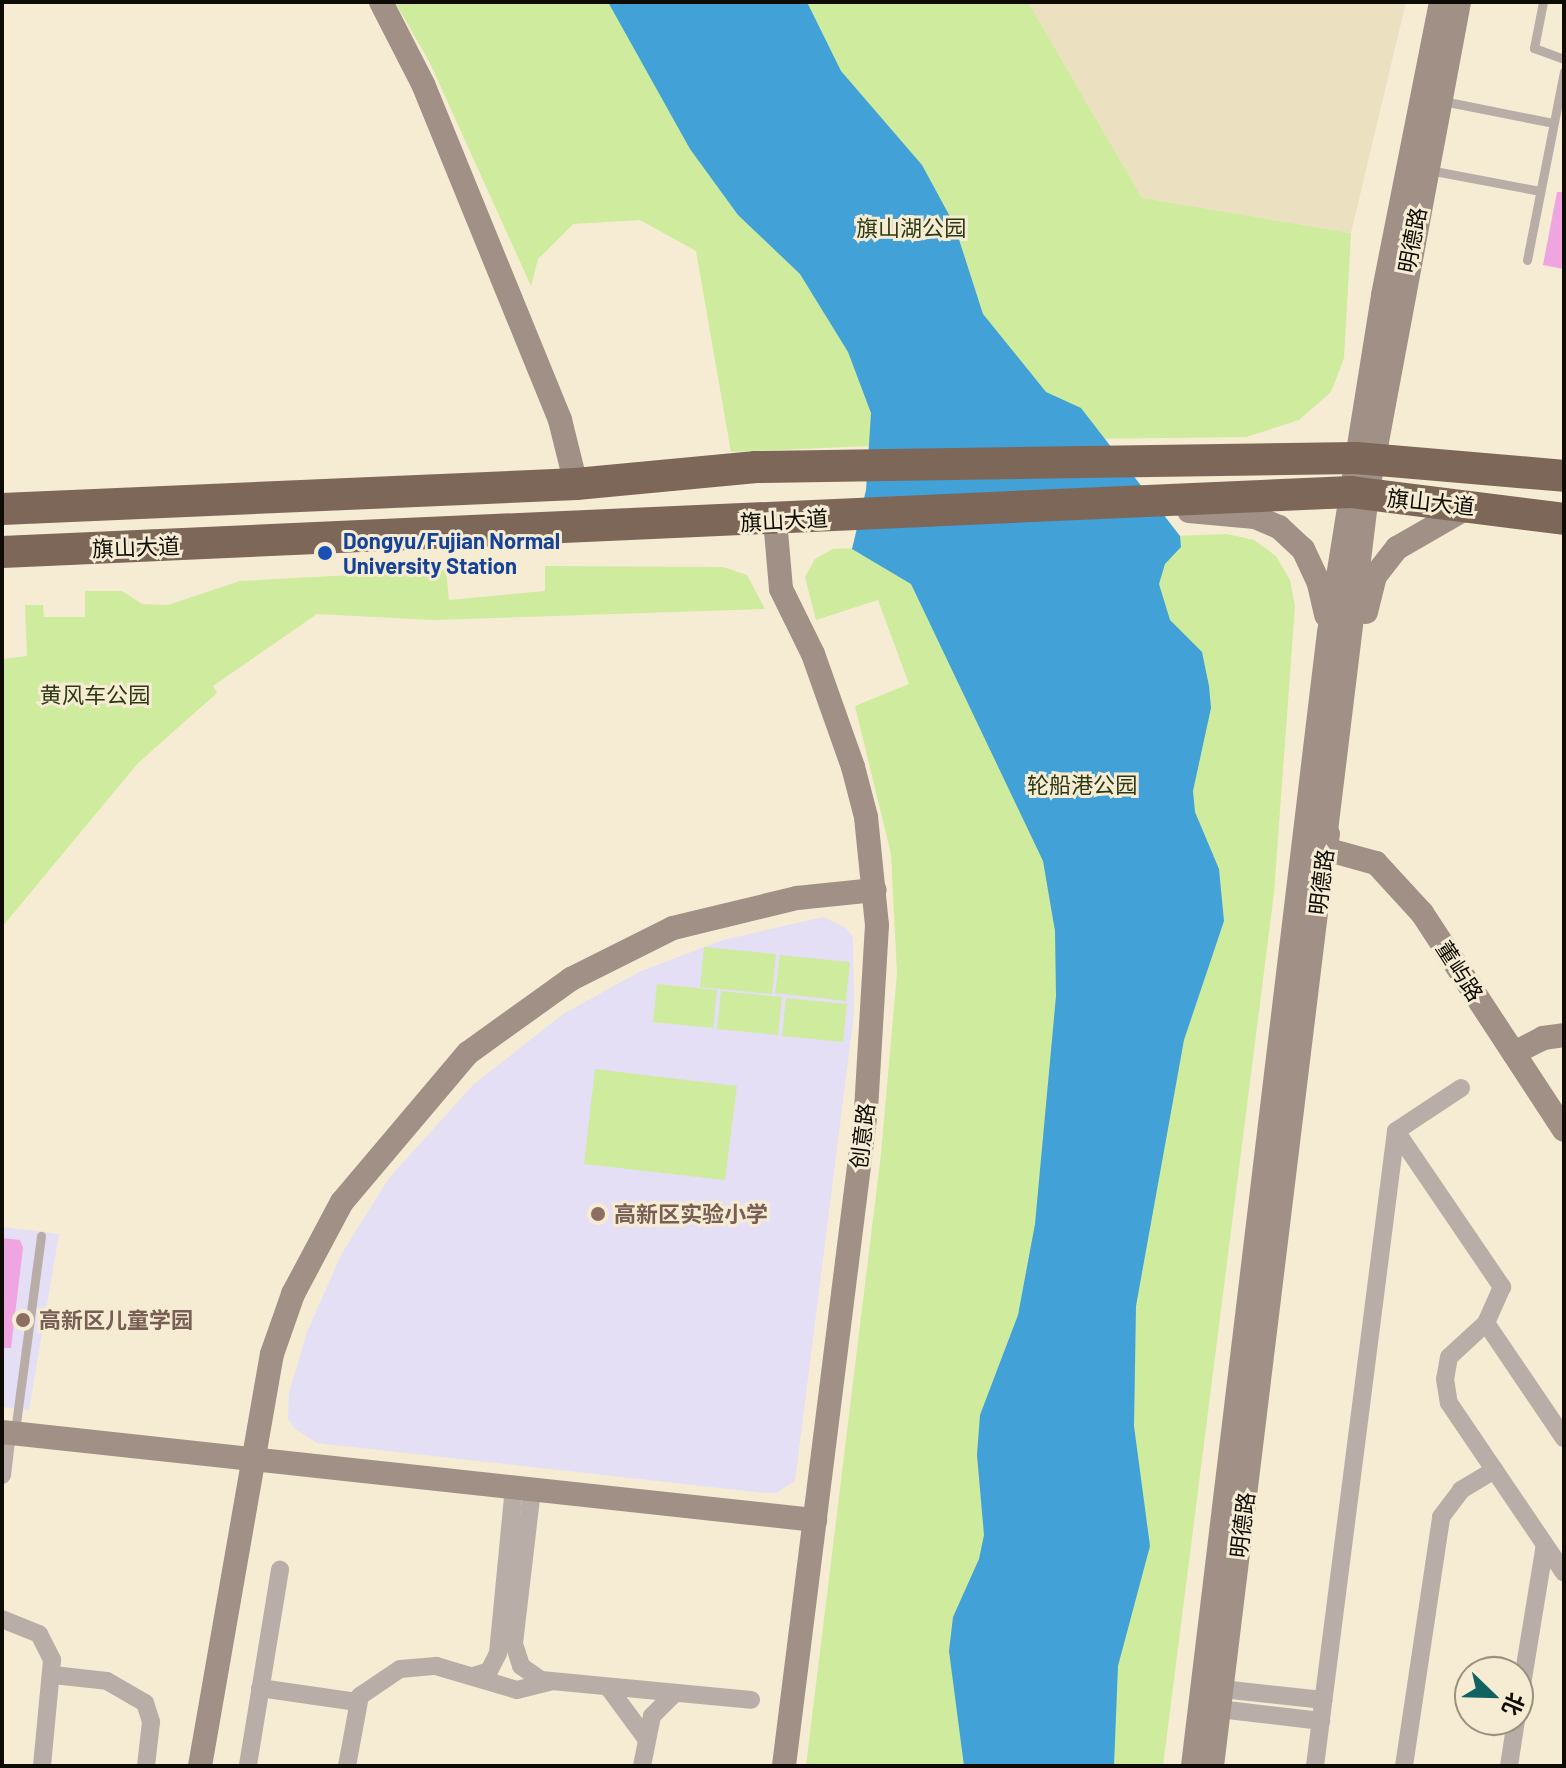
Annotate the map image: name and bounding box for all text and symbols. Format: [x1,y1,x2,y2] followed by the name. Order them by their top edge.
[1393,205,1431,275] street label: 明德路
[856,215,966,241] park label: 旗山湖公园
[1386,484,1476,520] street label: 旗山大道
[739,505,829,535] street label: 旗山大道
[343,527,560,578] place label: Dongyu/Fujian Normal University Station
[92,532,180,562] street label: 旗山大道
[314,542,336,564] marker: Dongyu/Fujian Normal University Station
[40,682,150,708] park label: 黄风车公园
[1027,772,1137,798] park label: 轮船港公园
[1304,848,1338,916] street label: 明德路
[1431,936,1489,1006] street label: 董屿路
[845,1102,879,1170] street label: 创意路
[614,1201,768,1227] place label: 高新区实验小学
[589,1205,607,1223] marker: 高新区实验小学
[39,1307,193,1333] place label: 高新区儿童学园
[14,1311,32,1329] marker: 高新区儿童学园
[1225,1491,1259,1559] street label: 明德路
[1454,1656,1534,1736] north arrow
[1498,1689,1531,1720] text: 北

